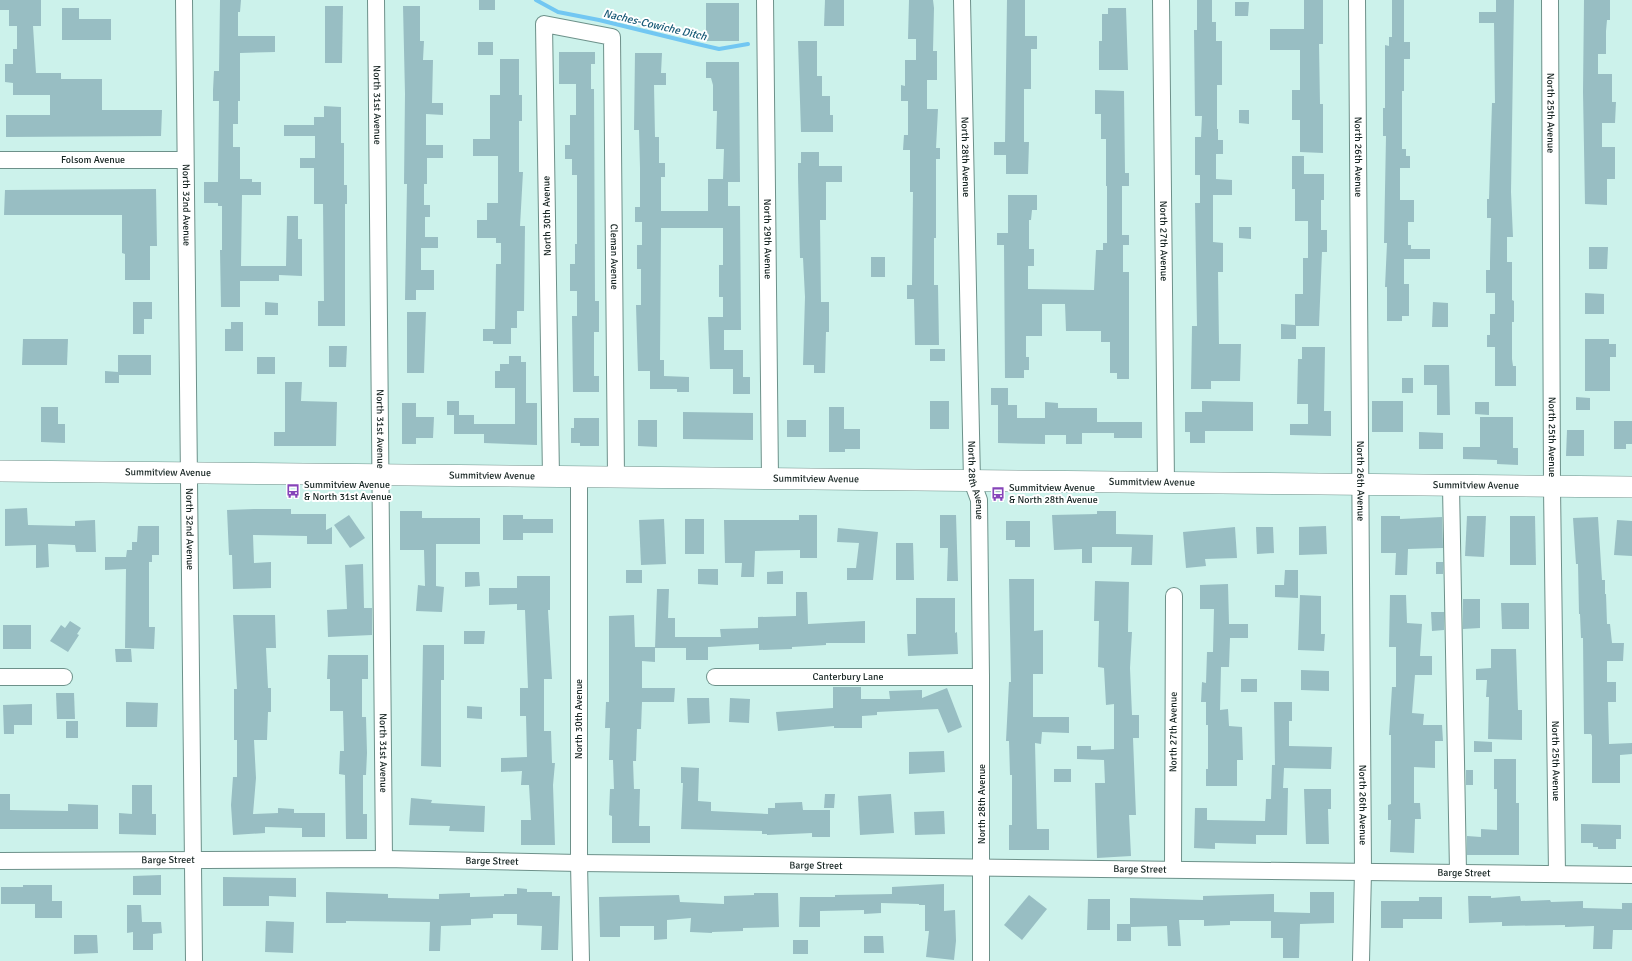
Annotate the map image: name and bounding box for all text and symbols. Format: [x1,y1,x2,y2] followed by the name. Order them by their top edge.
[602,7,709,43] water label: Naches-Cowiche Ditch
[371,65,383,145] street label: North 31st Avenue
[1544,73,1557,153] street label: North 25th Avenue
[958,117,972,197] street label: North 28th Avenue
[1352,117,1364,197] street label: North 26th Avenue
[61,154,125,166] street label: Folsom Avenue
[180,164,193,246] street label: North 32nd Avenue
[540,176,554,256] street label: North 30th Avenue
[761,199,774,279] street label: North 29th Avenue
[1157,201,1170,281] street label: North 27th Avenue
[608,224,620,290] street label: Cleman Avenue
[374,389,386,469] street label: North 31st Avenue
[1546,397,1558,477] street label: North 25th Avenue
[965,441,985,520] street label: North 28th Avenue
[1354,441,1367,521] street label: North 26th Avenue
[125,466,211,479] street label: Summitview Avenue
[449,469,535,482] street label: Summitview Avenue
[773,473,859,485] street label: Summitview Avenue
[1109,476,1195,489] street label: Summitview Avenue
[304,479,392,503] place label: Summitview Avenue & North 31st Avenue
[1433,479,1519,492] street label: Summitview Avenue
[1009,482,1098,506] place label: Summitview Avenue & North 28th Avenue
[285,483,301,499] bus stop icon: Summitview Avenue & North 31st Avenue
[990,486,1006,502] bus stop icon: Summitview Avenue & North 28th Avenue
[183,488,196,570] street label: North 32nd Avenue
[813,671,883,683] street label: Canterbury Lane
[573,679,585,759] street label: North 30th Avenue
[1167,692,1180,772] street label: North 27th Avenue
[377,713,389,793] street label: North 31st Avenue
[1549,721,1562,801] street label: North 25th Avenue
[976,764,988,844] street label: North 28th Avenue
[1356,765,1369,845] street label: North 26th Avenue
[141,854,195,866] street label: Barge Street
[465,855,519,868] street label: Barge Street
[789,859,843,872] street label: Barge Street
[1113,863,1167,876] street label: Barge Street
[1437,867,1491,879] street label: Barge Street

